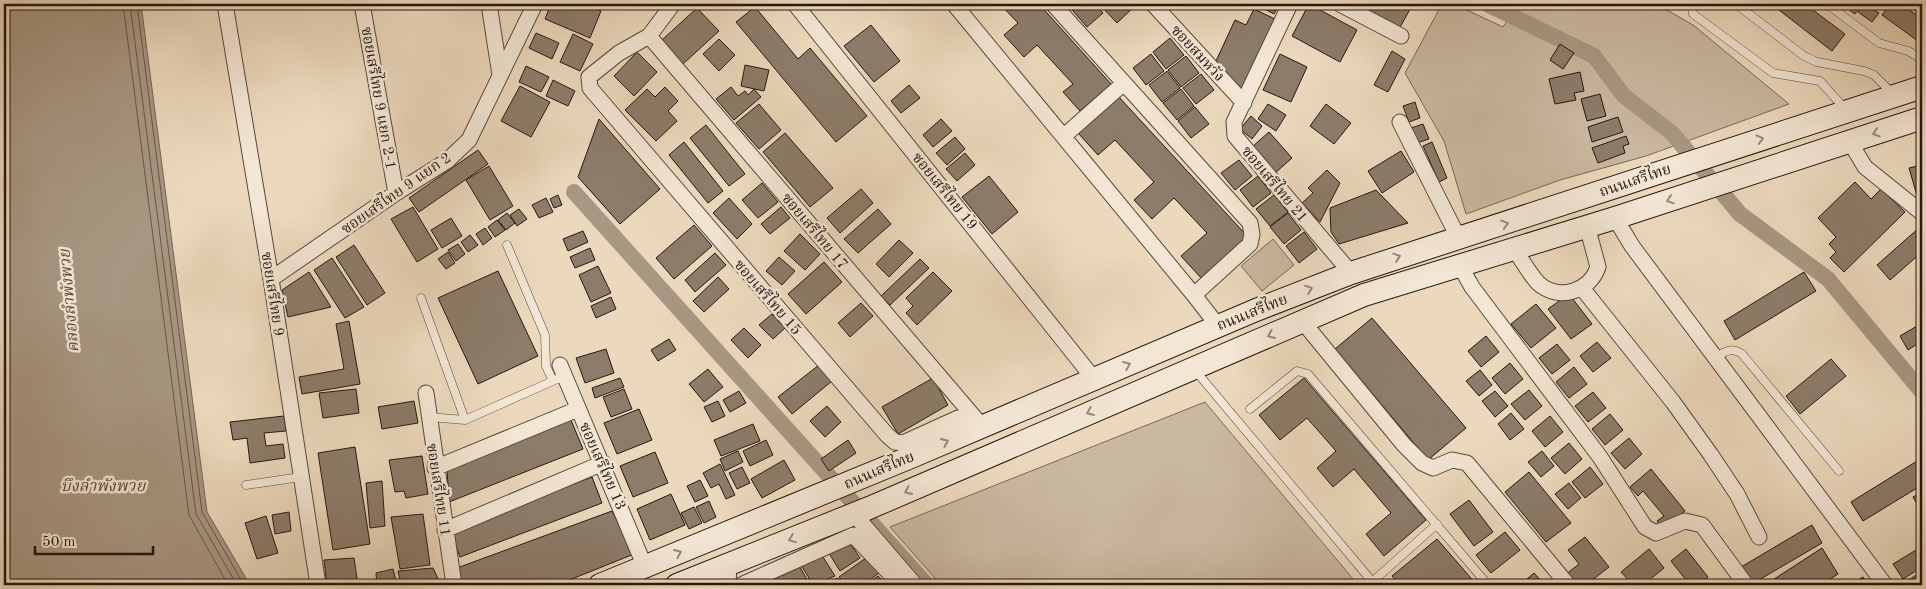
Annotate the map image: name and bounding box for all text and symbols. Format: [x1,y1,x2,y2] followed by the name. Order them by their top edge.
[1167,22,1228,85] street label: ซอยสมหวัง
[358,25,402,171] street label: ซอยเสรีไทย 9 แยก 2-1
[1872,128,1881,138] one-way arrow
[1756,134,1764,144] one-way arrow
[1238,141,1314,226] street label: ซอยเสรีไทย 21
[336,147,455,238] street label: ซอยเสรีไทย 9 แยก 2
[908,148,983,233] street label: ซอยเสรีไทย 19
[1596,157,1673,201] street label: ถนนเสรีไทย
[778,188,854,273] street label: ซอยเสรีไทย 17
[1666,194,1675,204] one-way arrow
[1500,220,1508,230] one-way arrow
[55,247,82,353] water label: คลองลำพังพวย
[257,250,291,338] street label: ซอยเสรีไทย 9
[1393,252,1401,262] one-way arrow
[730,254,807,338] street label: ซอยเสรีไทย 15
[1304,285,1313,295] one-way arrow
[1213,288,1290,334] street label: ถนนเสรีไทย
[1267,328,1276,339] one-way arrow
[1122,360,1131,371] one-way arrow
[1086,406,1095,417] one-way arrow
[576,419,632,513] street label: ซอยเสรีไทย 13
[940,438,949,449] one-way arrow
[423,442,457,538] street label: ซอยเสรีไทย 11
[840,445,917,493] street label: ถนนเสรีไทย
[61,477,147,495] water label: บึงลำพังพวย
[904,484,913,495] one-way arrow
[35,524,152,556] scale bar
[788,532,797,543] one-way arrow
[42,535,76,550] text: 50 m
[673,549,682,559] one-way arrow

